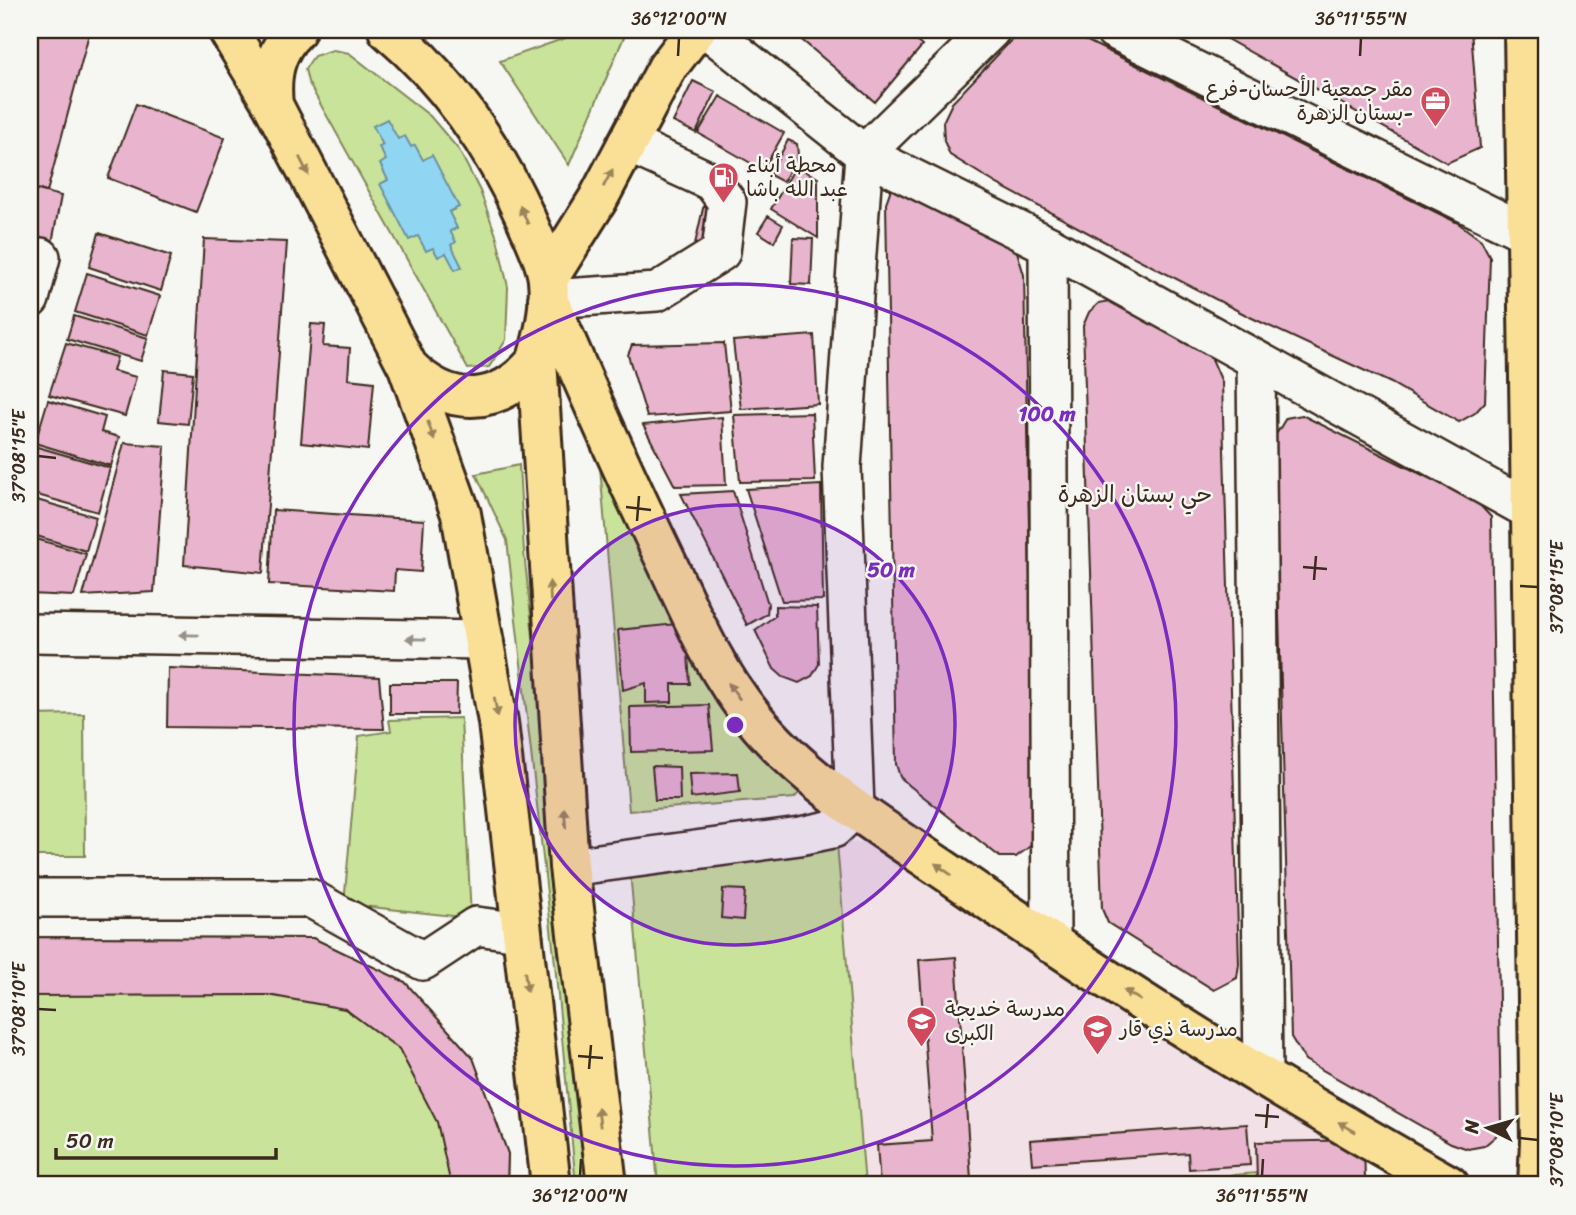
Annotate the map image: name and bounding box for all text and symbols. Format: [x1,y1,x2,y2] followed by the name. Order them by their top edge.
[631,3,727,35] text: 36°12'00"N
[1315,3,1407,35] text: 36°11'55"N
[1205,70,1413,132] place label: مقر جمعية الأحسان-فرع بستان الزهرة-
[1419,84,1453,128] office icon: مقر جمعية الأحسان-فرع بستان الزهرة-
[746,146,848,208] place label: محطة أبناء عبد الله باشا
[298,156,310,176] one-way arrow
[706,160,740,204] fuel station icon: محطة أبناء عبد الله باشا
[603,168,614,188] one-way arrow
[518,205,530,225] one-way arrow
[1018,395,1076,433] text: 100 m
[3,409,35,502] text: 37°08'15"E
[426,421,437,442] one-way arrow
[1058,474,1212,515] district label: حي بستان الزهرة
[1541,540,1573,633] text: 37°08'15"E
[867,551,916,589] text: 50 m
[545,580,556,602] one-way arrow
[178,630,200,641] one-way arrow
[405,633,427,645] one-way arrow
[727,682,741,700] one-way arrow
[491,696,502,718] one-way arrow
[723,713,747,737] centre of rings
[559,807,570,829] one-way arrow
[934,862,952,876] one-way arrow
[3,961,35,1056] text: 37°08'10"E
[521,971,532,993] one-way arrow
[1122,989,1142,1002] one-way arrow
[945,990,1065,1052] place label: مدرسة خديجة الكبرى
[905,1004,939,1048] school or university icon: مدرسة خديجة الكبرى
[1118,1010,1238,1048] place label: مدرسة ذي قار
[1080,1012,1114,1056] school or university icon: مدرسة ذي قار
[1454,1092,1524,1162] north arrow
[1541,1092,1573,1187] text: 37°08'10"E
[593,1106,604,1128] one-way arrow
[56,1117,276,1161] scale bar
[1454,1118,1489,1136] text: N
[1337,1121,1356,1133] one-way arrow
[66,1122,114,1160] text: 50 m
[532,1180,628,1212] text: 36°12'00"N
[1216,1180,1308,1212] text: 36°11'55"N

